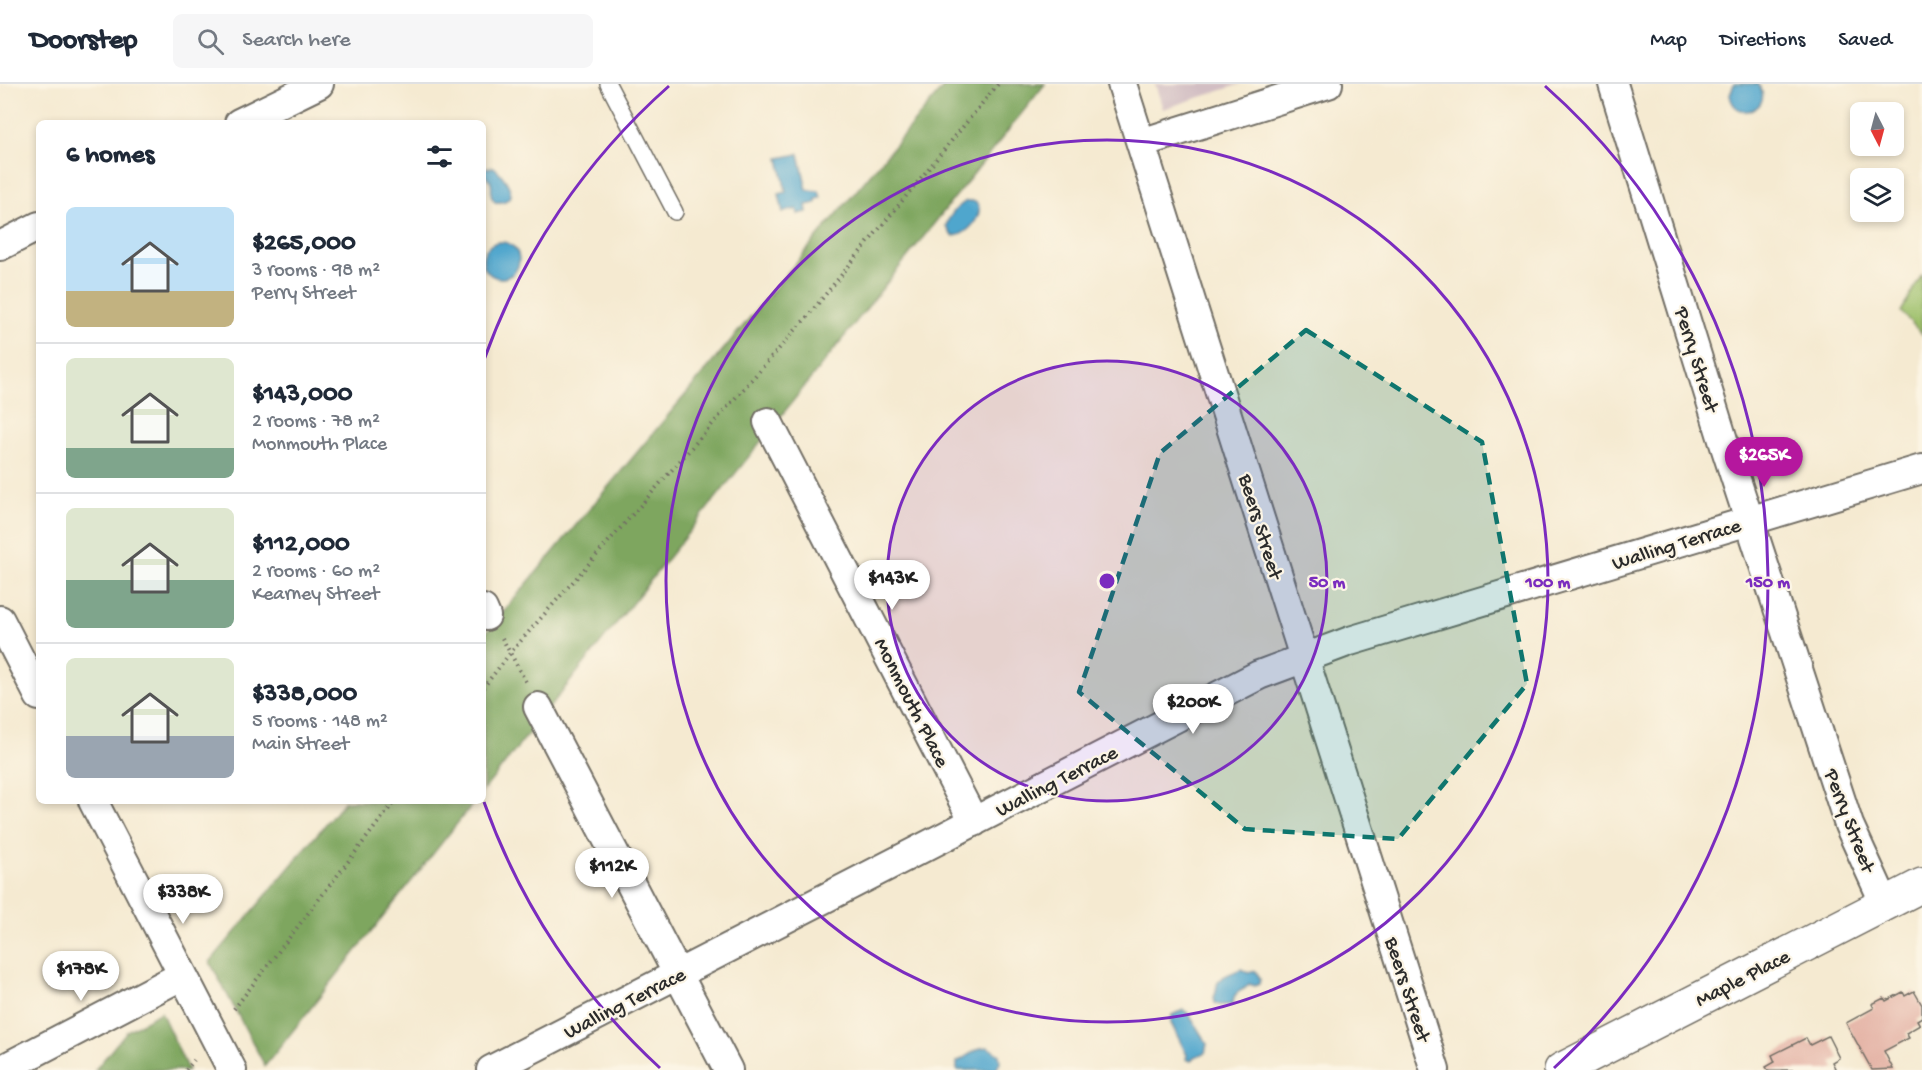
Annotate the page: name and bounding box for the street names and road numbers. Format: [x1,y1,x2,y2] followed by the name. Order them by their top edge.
[1667,303,1723,418] street label: Perry Street
[1231,471,1287,585] street label: Beers Street
[1609,515,1746,578] street label: Walling Terrace
[867,635,954,773] street label: Monmouth Place
[992,741,1124,825] street label: Walling Terrace
[1816,765,1880,879] street label: Perry Street
[1377,934,1435,1048] street label: Beers Street
[1692,945,1796,1015] street label: Maple Place
[560,963,692,1047] street label: Walling Terrace

